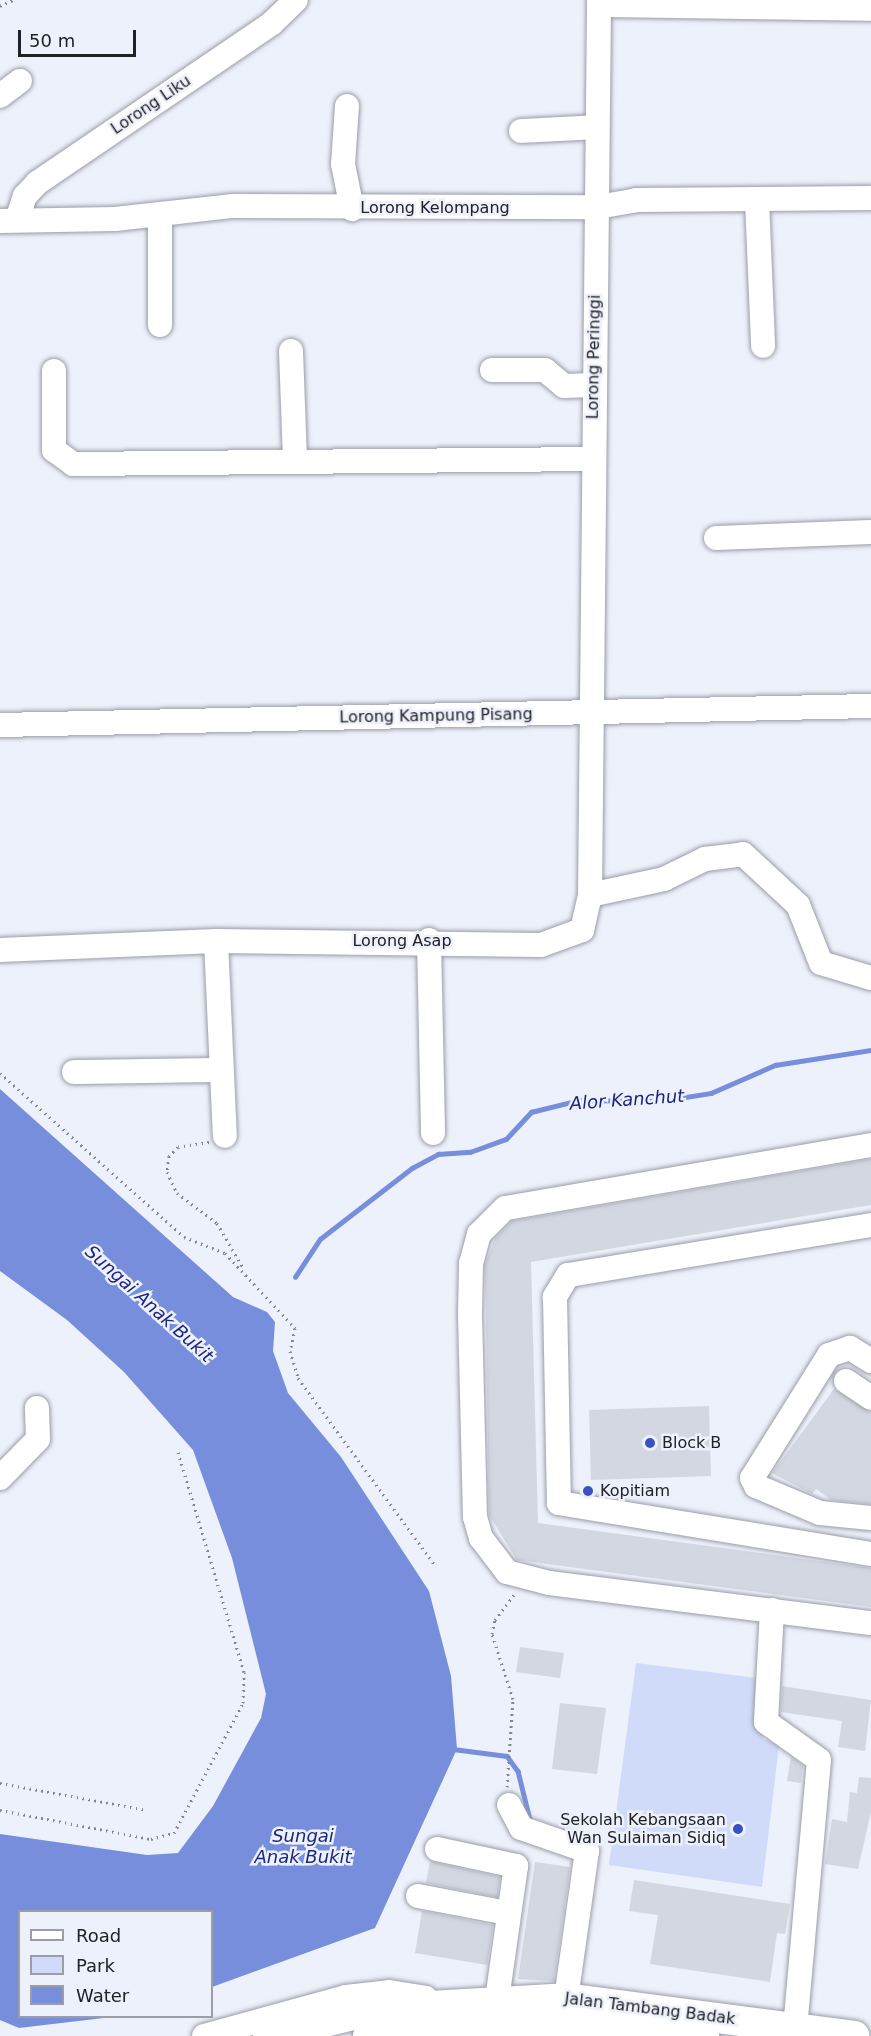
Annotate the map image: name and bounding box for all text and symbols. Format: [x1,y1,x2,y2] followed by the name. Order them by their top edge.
[21,18,140,56] scale bar
[29,30,75,51] text: 50 m
[107,71,195,139] street label: Lorong Liku
[360,198,510,218] street label: Lorong Kelompang
[583,295,605,419] street label: Lorong Peringgi
[339,705,533,727] street label: Lorong Kampung Pisang
[352,931,452,951] street label: Lorong Asap
[569,1085,685,1115] water label: Alor Kanchut
[81,1241,217,1367] water label: Sungai Anak Bukit
[662,1433,721,1453] place label: Block B
[643,1436,657,1450] marker: Block B
[600,1481,670,1501] place label: Kopitiam
[581,1484,595,1498] marker: Kopitiam
[560,1810,726,1848] place label: Sekolah Kebangsaan Wan Sulaiman Sidiq
[731,1822,745,1836] marker: Sekolah Kebangsaan Wan Sulaiman Sidiq
[254,1826,352,1868] water label: Sungai Anak Bukit
[18,1910,213,2018] legend
[76,1925,121,1946] text: Road
[76,1955,115,1976] text: Park
[76,1985,129,2006] text: Water
[564,1989,736,2029] street label: Jalan Tambang Badak

